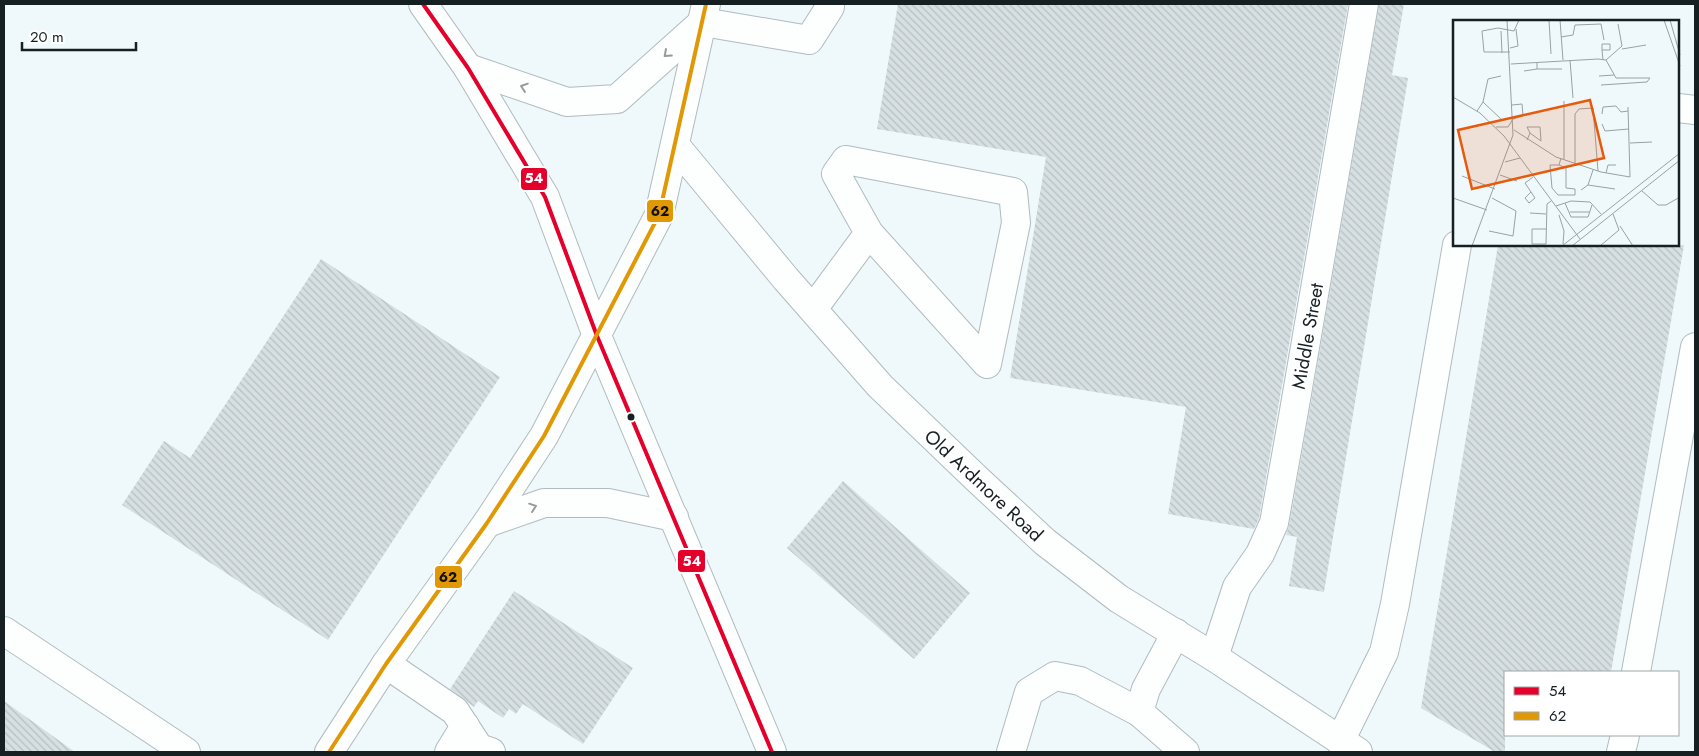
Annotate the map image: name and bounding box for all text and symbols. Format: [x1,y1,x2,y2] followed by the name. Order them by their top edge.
[22,20,136,52] scale bar
[1453,20,1679,246] inset map
[30,26,64,48] text: 20 m
[663,48,672,57] one-way arrow
[520,83,529,93] one-way arrow
[520,167,548,191] line badge: 54
[525,168,544,188] text: 54
[646,199,674,223] line badge: 62
[651,201,669,221] text: 62
[1285,281,1330,391] street label: Middle Street
[626,412,636,422] unlabelled marker
[918,423,1049,548] street label: Old Ardmore Road
[528,503,536,513] one-way arrow
[677,549,706,573] line badge: 54
[683,551,702,571] text: 54
[434,565,463,589] line badge: 62
[439,567,457,587] text: 62
[1504,671,1679,736] legend
[1549,680,1566,702] text: 54
[1549,705,1566,727] text: 62

